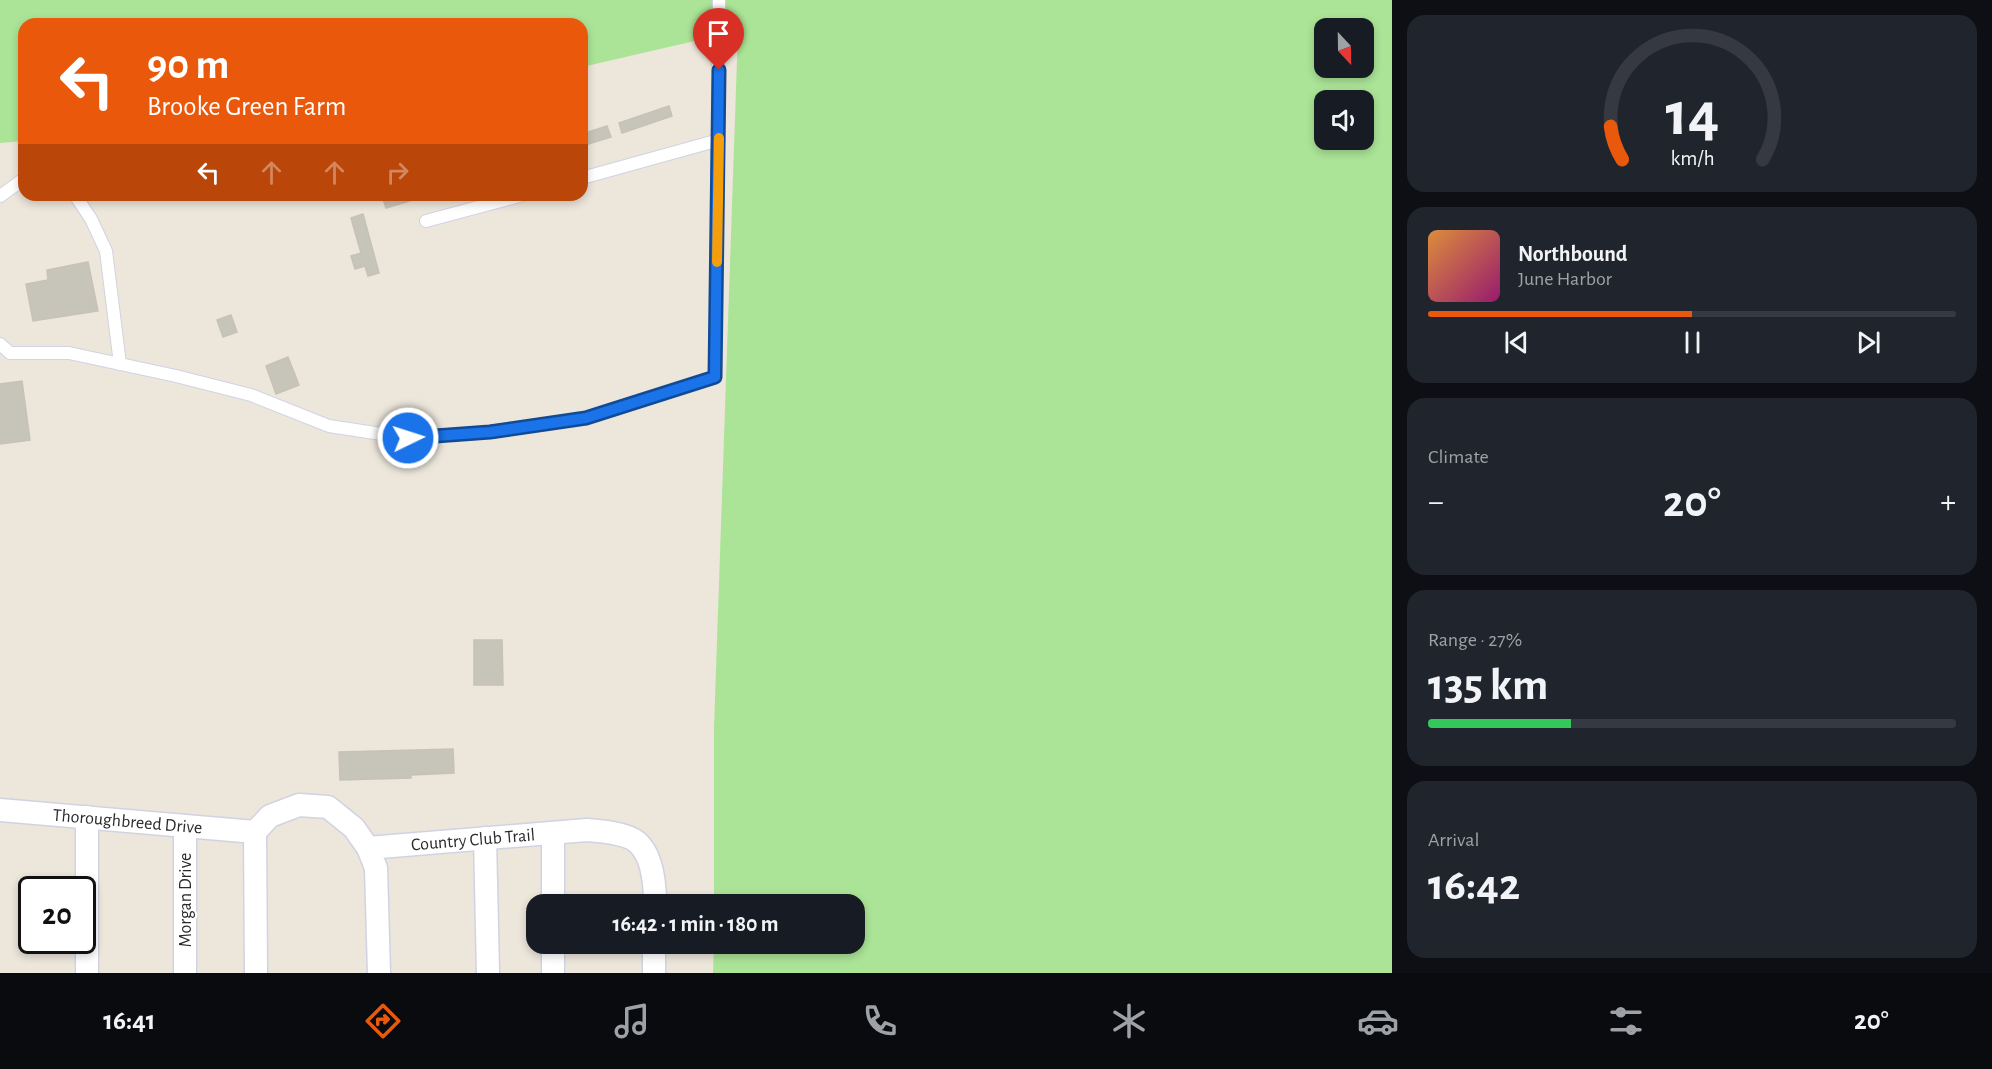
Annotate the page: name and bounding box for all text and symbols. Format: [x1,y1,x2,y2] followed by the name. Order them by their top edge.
[693,8,744,70] pin
[702,17,735,50] icon: arrive
[1314,18,1374,78] north arrow
[1314,18,1374,150] map controls
[48,42,126,120] icon: left
[147,44,229,86] text: 90 m
[1665,84,1719,146] text: 14
[1314,90,1374,150] button: sound
[147,93,346,120] text: Brooke Green Farm
[1670,149,1714,170] text: km/h
[192,156,225,189] icon: left
[255,156,288,189] icon: ahead
[318,156,351,189] icon: ahead
[381,156,414,189] icon: right
[1518,243,1627,265] text: Northbound
[1518,269,1612,289] text: June Harbor
[1500,326,1533,359] icon: previous
[1676,326,1709,359] icon: pause
[1852,326,1885,359] icon: next
[376,406,440,470] position arrow
[1428,447,1489,467] text: Climate
[1663,480,1721,525] text: 20°
[1428,486,1444,519] text: −
[1940,486,1956,519] text: +
[1428,630,1522,650] text: Range · 27%
[1428,663,1548,708] text: 135 km
[52,807,203,837] street label: Thoroughbreed Drive
[410,826,536,854] street label: Country Club Trail
[1428,830,1479,850] text: Arrival
[177,853,195,947] street label: Morgan Drive
[1428,863,1520,908] text: 16:42
[18,876,96,954] speed limit sign: 20
[612,913,779,935] text: 16:42 · 1 min · 180 m
[362,1000,404,1042] icon: directions
[611,1000,653,1042] icon: music
[859,1000,901,1042] icon: phone
[1108,1000,1150,1042] icon: climate
[1357,1000,1399,1042] icon: car
[1605,1000,1647,1042] icon: filters
[103,1007,156,1034] text: 16:41
[1854,1007,1889,1034] text: 20°

